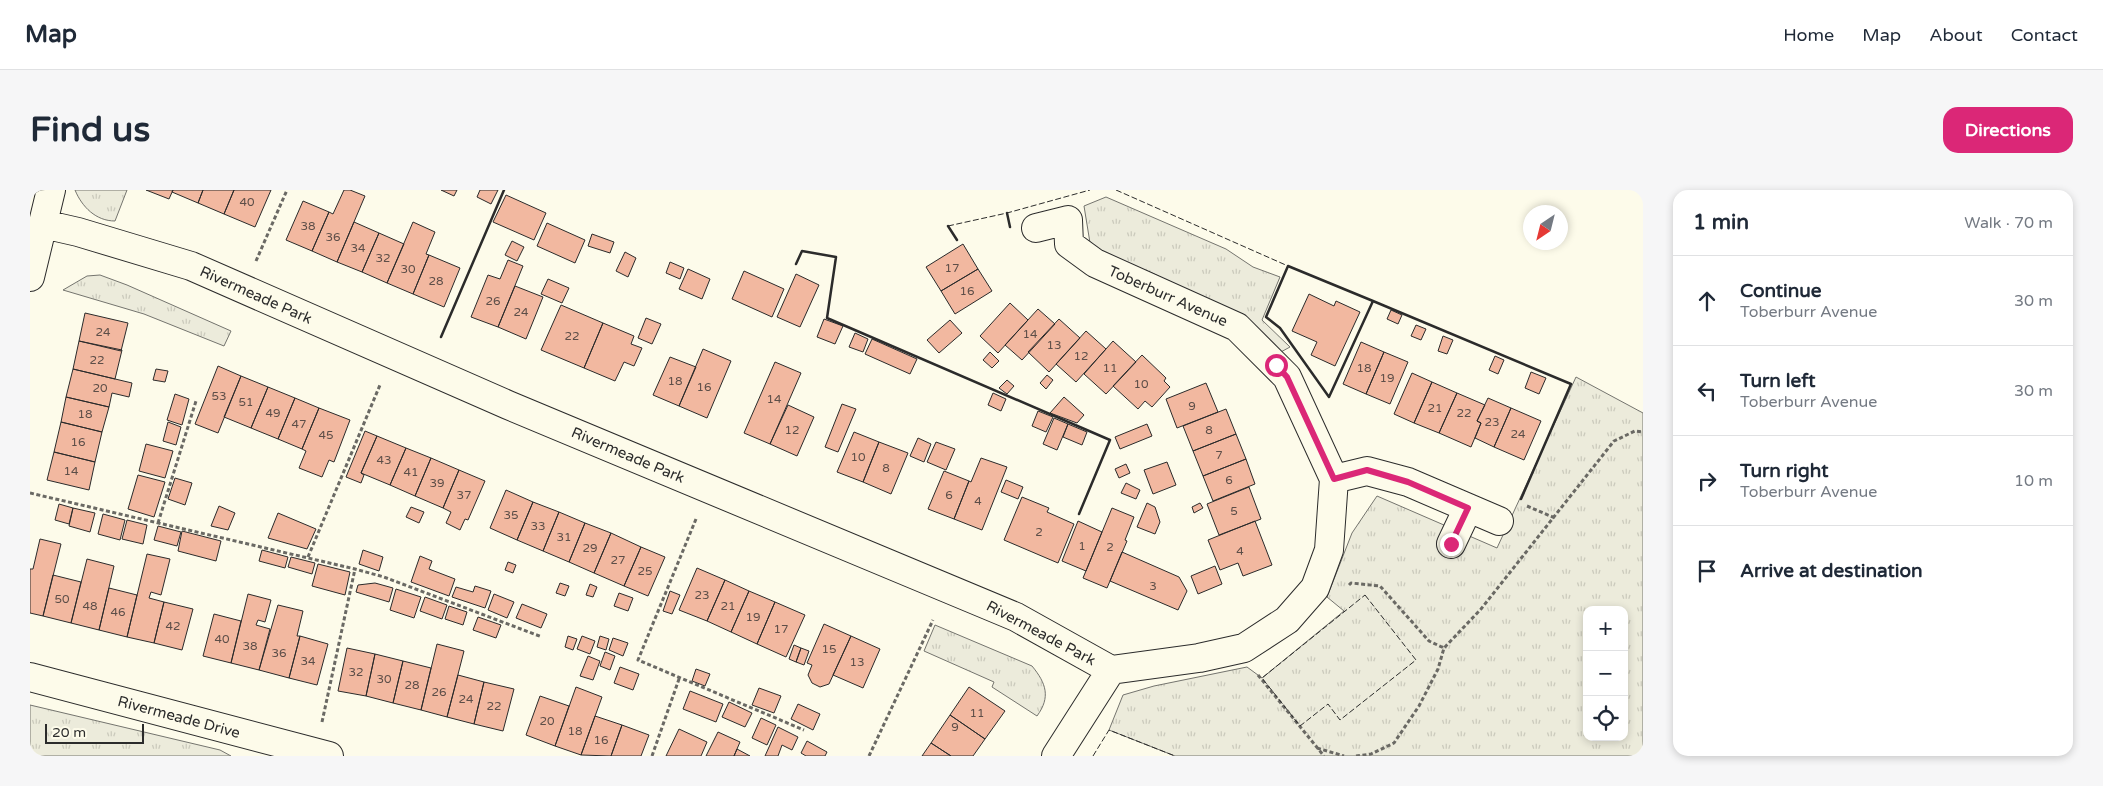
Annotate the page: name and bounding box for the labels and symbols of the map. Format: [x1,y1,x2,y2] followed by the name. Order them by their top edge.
[239,195,255,209] house number: 40
[1523,205,1568,250] north arrow
[300,219,316,233] house number: 38
[325,230,341,244] house number: 36
[350,241,366,255] house number: 34
[375,251,391,265] house number: 32
[944,261,960,275] house number: 17
[197,262,315,328] street label: Rivermeade Park
[400,262,416,276] house number: 30
[1106,262,1230,330] street label: Toberburr Avenue
[428,274,444,288] house number: 28
[959,284,975,298] house number: 16
[485,294,501,308] house number: 26
[513,305,529,319] house number: 24
[95,325,111,339] house number: 24
[1022,327,1038,341] house number: 14
[564,329,580,343] house number: 22
[1046,338,1062,352] house number: 13
[1073,349,1089,363] house number: 12
[89,353,105,367] house number: 22
[1265,354,1288,377] route start
[1102,361,1118,375] house number: 11
[1356,361,1372,375] house number: 18
[1379,371,1395,385] house number: 19
[667,374,683,388] house number: 18
[1133,377,1149,391] house number: 10
[696,380,712,394] house number: 16
[92,381,108,395] house number: 20
[211,389,227,403] house number: 53
[766,392,782,406] house number: 14
[238,395,254,409] house number: 51
[1188,399,1196,413] house number: 9
[1427,401,1443,415] house number: 21
[265,406,281,420] house number: 49
[1456,406,1472,420] house number: 22
[77,407,93,421] house number: 18
[1484,415,1500,429] house number: 23
[291,417,307,431] house number: 47
[569,423,687,487] street label: Rivermeade Park
[784,423,800,437] house number: 12
[1205,423,1213,437] house number: 8
[1510,427,1526,441] house number: 24
[318,428,334,442] house number: 45
[70,435,86,449] house number: 16
[1215,448,1223,462] house number: 7
[850,450,866,464] house number: 10
[376,453,392,467] house number: 43
[882,461,890,475] house number: 8
[63,464,79,478] house number: 14
[403,465,419,479] house number: 41
[1225,473,1233,487] house number: 6
[429,476,445,490] house number: 39
[456,488,472,502] house number: 37
[945,488,953,502] house number: 6
[974,494,982,508] house number: 4
[1230,504,1238,518] house number: 5
[503,508,519,522] house number: 35
[530,519,546,533] house number: 33
[1035,525,1043,539] house number: 2
[556,530,572,544] house number: 31
[1440,533,1463,556] route end
[1078,539,1086,553] house number: 1
[1106,540,1114,554] house number: 2
[582,541,598,555] house number: 29
[1236,544,1244,558] house number: 4
[610,553,626,567] house number: 27
[637,564,653,578] house number: 25
[1149,579,1157,593] house number: 3
[694,588,710,602] house number: 23
[54,592,70,606] house number: 50
[983,597,1099,669] street label: Rivermeade Park
[82,599,98,613] house number: 48
[720,599,736,613] house number: 21
[110,605,126,619] house number: 46
[745,610,761,624] house number: 19
[165,619,181,633] house number: 42
[773,622,789,636] house number: 17
[214,632,230,646] house number: 40
[242,639,258,653] house number: 38
[821,642,837,656] house number: 15
[271,646,287,660] house number: 36
[300,654,316,668] house number: 34
[849,655,865,669] house number: 13
[348,665,364,679] house number: 32
[376,672,392,686] house number: 30
[404,678,420,692] house number: 28
[431,685,447,699] house number: 26
[116,692,242,742] street label: Rivermeade Drive
[458,692,474,706] house number: 24
[486,699,502,713] house number: 22
[969,706,985,720] house number: 11
[539,714,555,728] house number: 20
[951,720,959,734] house number: 9
[45,721,144,744] scale bar
[567,724,583,738] house number: 18
[593,733,609,747] house number: 16

